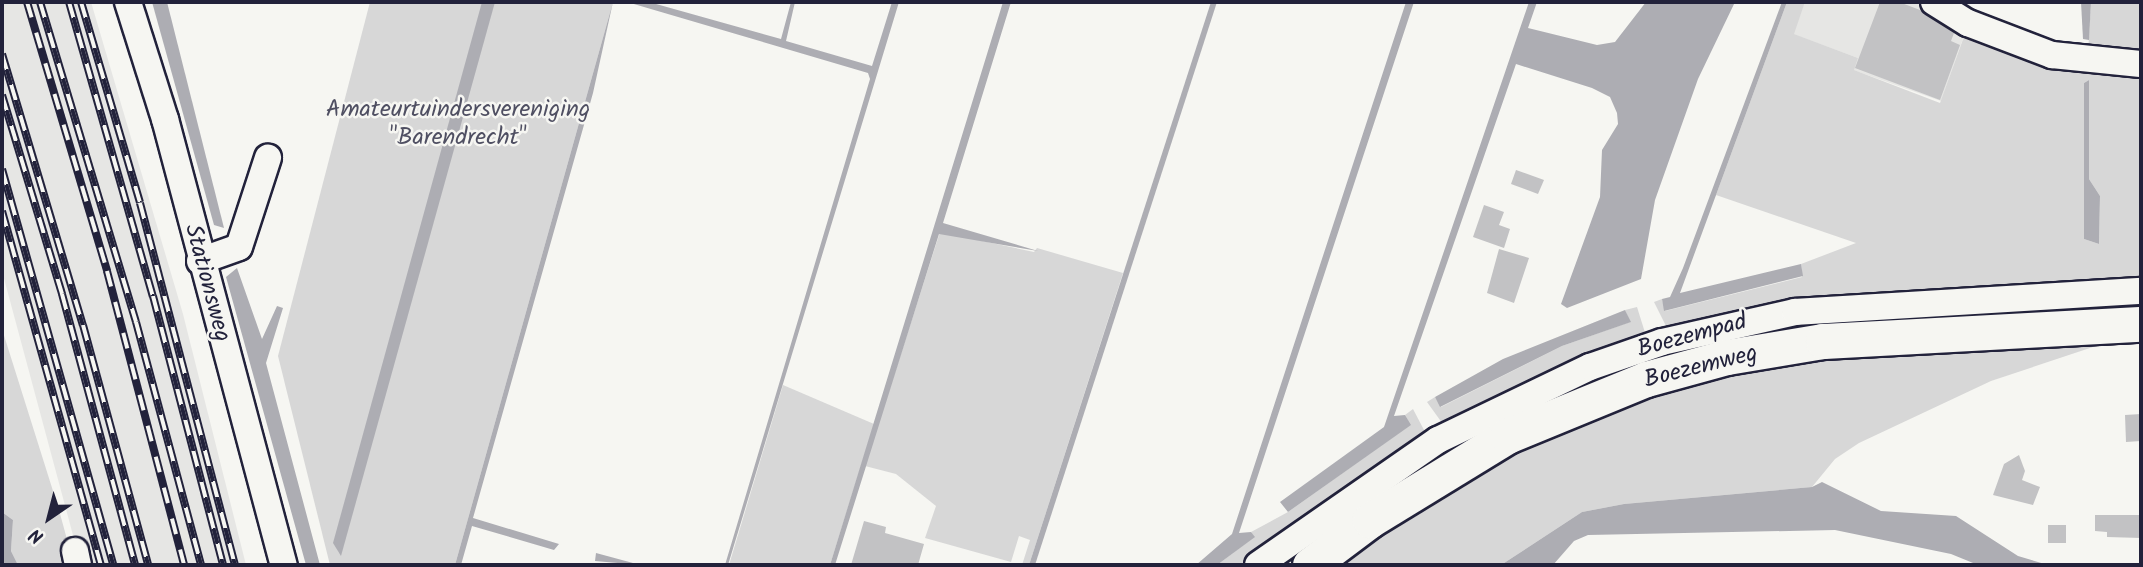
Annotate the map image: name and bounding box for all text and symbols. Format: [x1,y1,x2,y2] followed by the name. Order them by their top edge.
[326,96,590,152] park label: Amateurtuindersvereniging "Barendrecht"
[177,221,237,345] street label: Stationsweg
[1634,308,1750,364] street label: Boezempad
[1641,339,1761,395] street label: Boezemweg
[14,483,84,553] north arrow
[23,519,50,551] text: N

